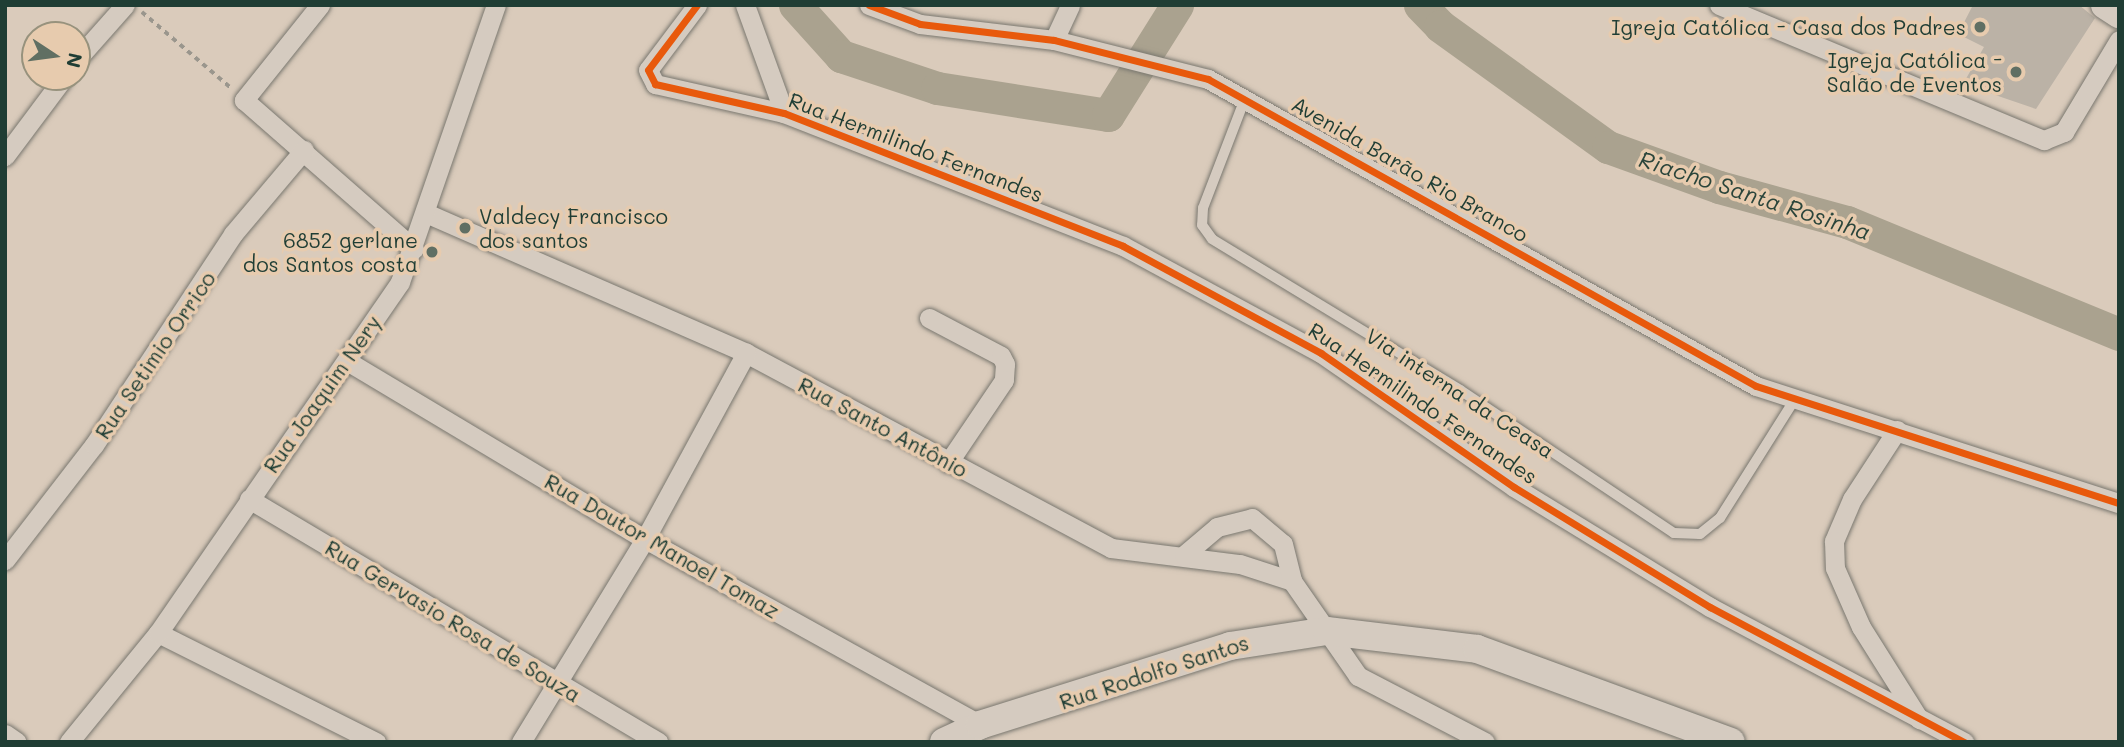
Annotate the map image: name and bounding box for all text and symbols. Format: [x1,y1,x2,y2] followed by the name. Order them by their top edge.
[1611,14,1966,40] place label: Igreja Católica - Casa dos Padres
[1972,19,1988,35] marker: Igreja Católica - Casa dos Padres
[21,21,91,91] north arrow
[1827,47,2002,97] place label: Igreja Católica - Salão de Eventos
[61,51,89,70] text: N
[2008,64,2024,80] marker: Igreja Católica - Salão de Eventos
[785,87,1047,207] street label: Rua Hermilindo Fernandes
[1287,91,1533,247] street label: Avenida Barão Rio Branco
[1636,144,1874,246] water label: Riacho Santa Rosinha
[479,203,668,253] place label: Valdecy Francisco dos santos
[457,220,473,236] marker: Valdecy Francisco dos santos
[243,227,418,277] place label: 6852 gerlane dos Santos costa
[424,244,440,260] marker: 6852 gerlane dos Santos costa
[90,266,220,444] street label: Rua Setimio Orrico
[258,310,386,478] street label: Rua Joaquim Nery
[1304,317,1542,489] street label: Rua Hermilindo Fernandes
[1361,323,1559,463] street label: Via interna da Ceasa
[794,372,972,482] street label: Rua Santo Antônio
[540,468,784,624] street label: Rua Doutor Manoel Tomaz
[321,535,585,707] street label: Rua Gervasio Rosa de Souza
[1056,630,1252,714] street label: Rua Rodolfo Santos

